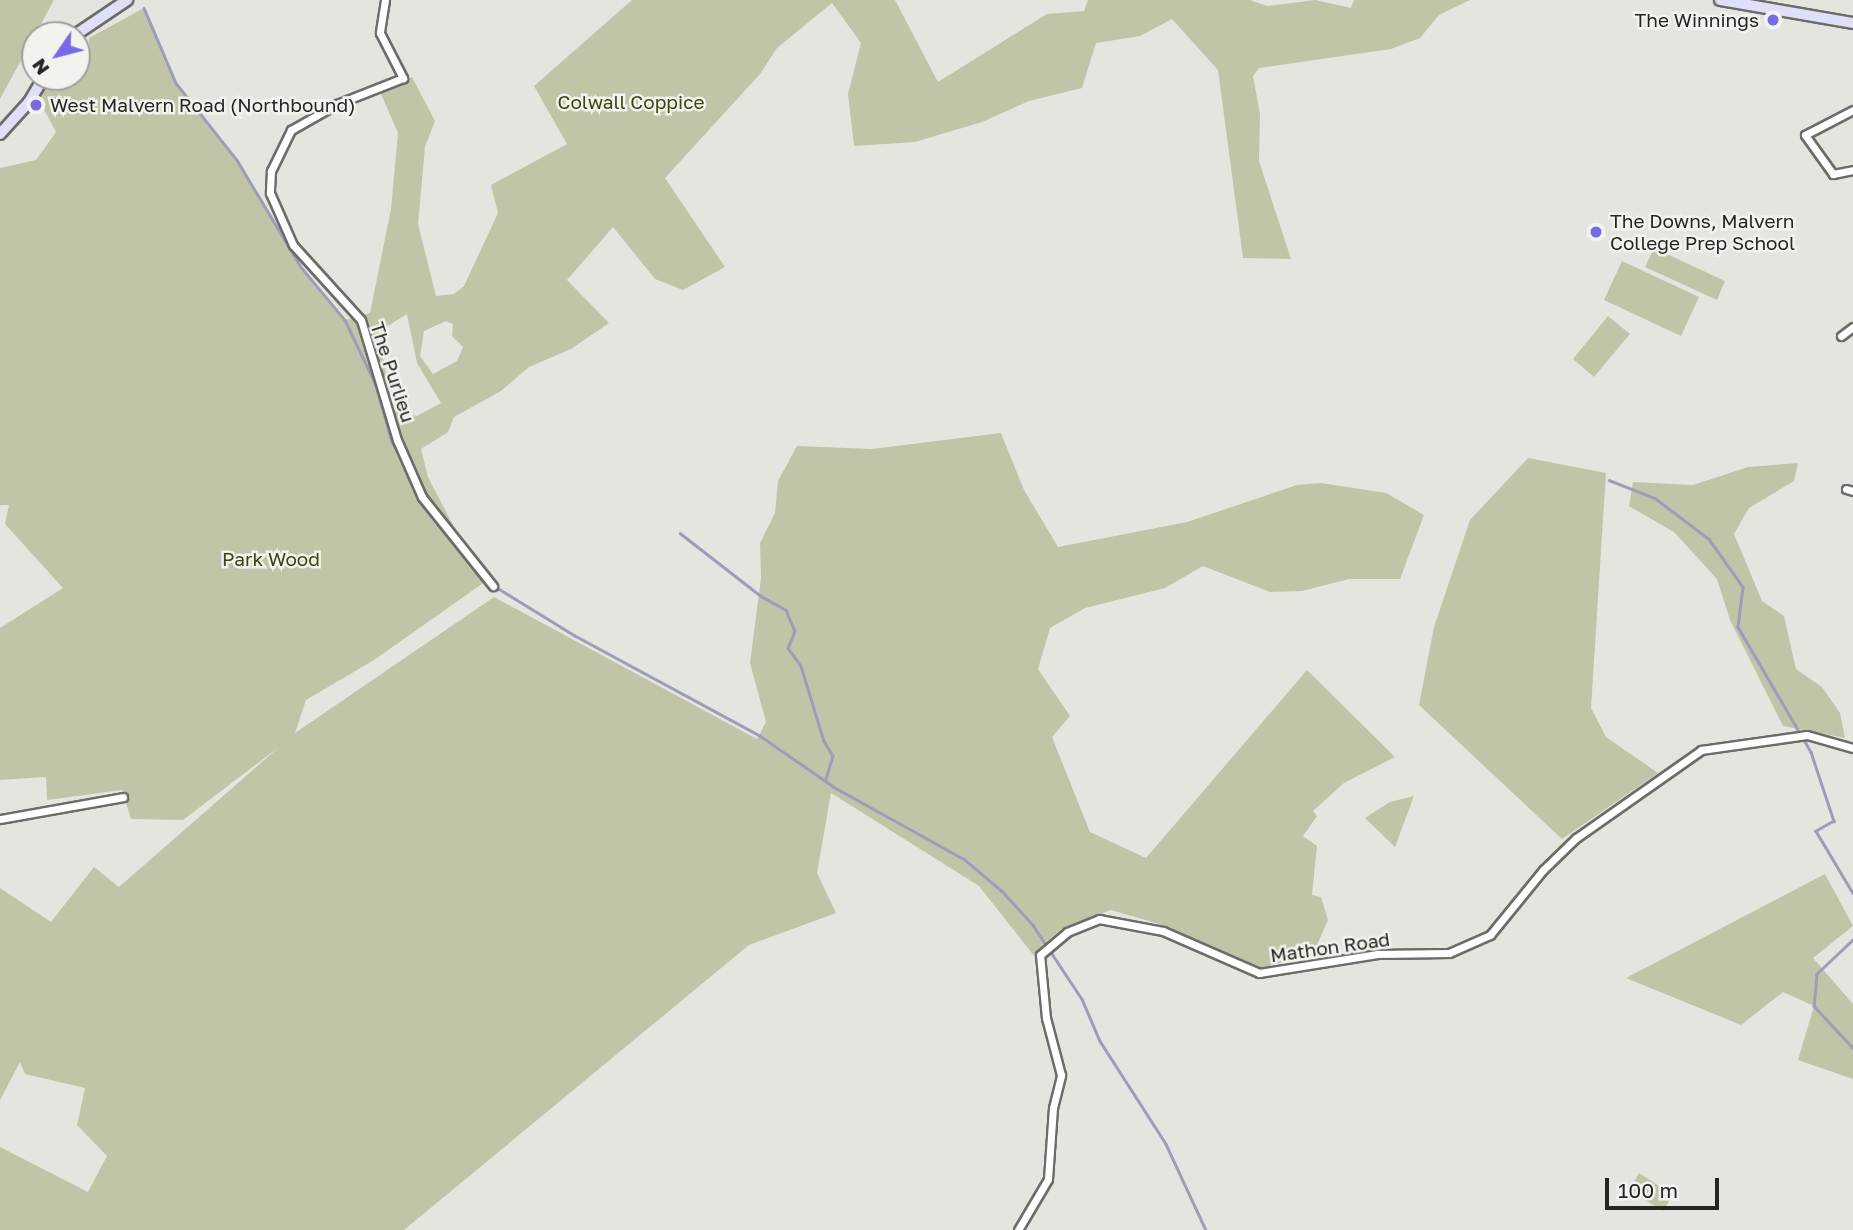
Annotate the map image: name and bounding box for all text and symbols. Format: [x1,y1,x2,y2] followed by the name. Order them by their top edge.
[1635,9,1759,31] place label: The Winnings
[1765,12,1781,28] marker: The Winnings
[21,21,91,91] north arrow
[26,55,54,80] text: N
[557,91,705,113] park label: Colwall Coppice
[50,94,355,116] place label: West Malvern Road (Northbound)
[28,97,44,113] marker: West Malvern Road (Northbound)
[1610,210,1795,254] place label: The Downs, Malvern College Prep School
[1588,224,1604,240] marker: The Downs, Malvern College Prep School
[366,319,420,425] street label: The Purlieu
[222,548,320,570] park label: Park Wood
[1269,927,1391,967] street label: Mathon Road
[1608,1164,1722,1208] scale bar
[1618,1177,1678,1203] text: 100 m

